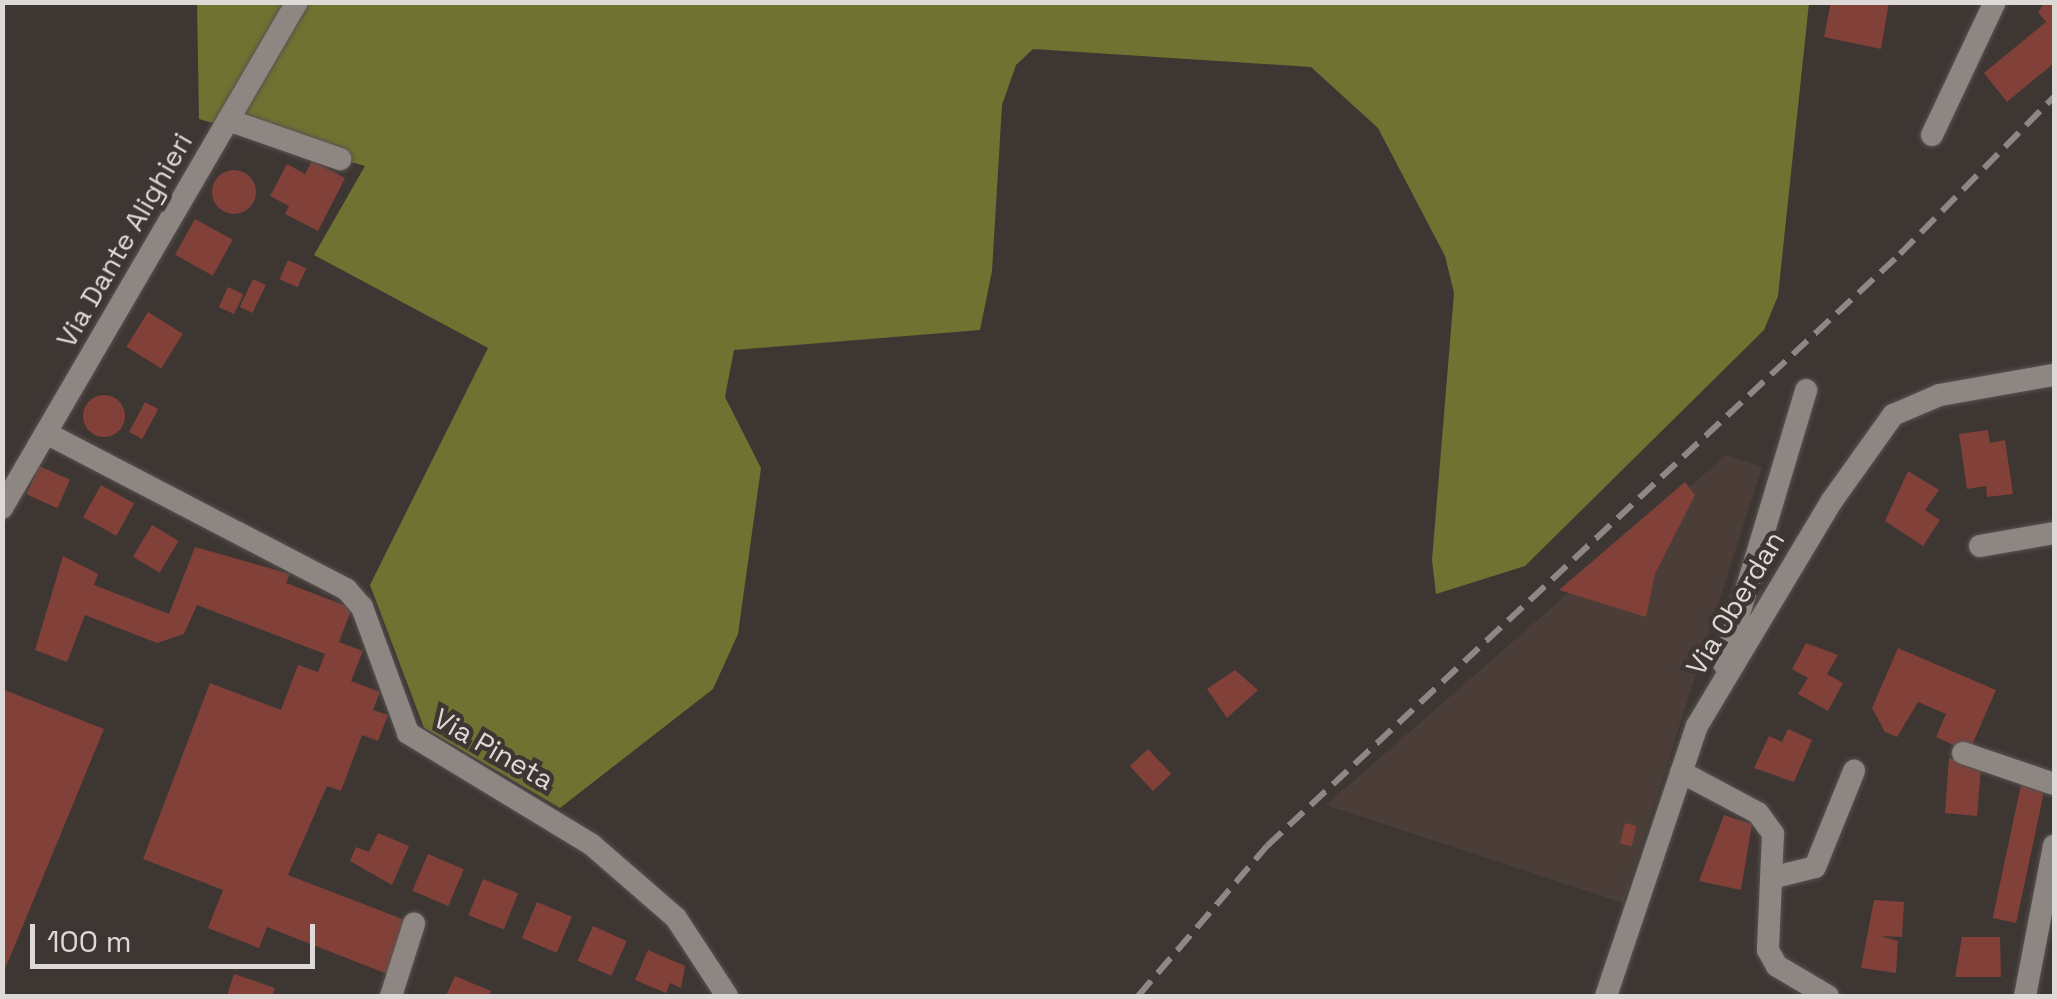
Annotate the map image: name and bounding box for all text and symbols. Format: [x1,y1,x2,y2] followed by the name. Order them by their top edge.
[49,127,199,353] street label: Via Dante Alighieri
[1679,525,1791,681] street label: Via Oberdan
[428,701,560,797] street label: Via Pineta
[35,904,320,966] scale bar
[47,922,132,961] text: 100 m

